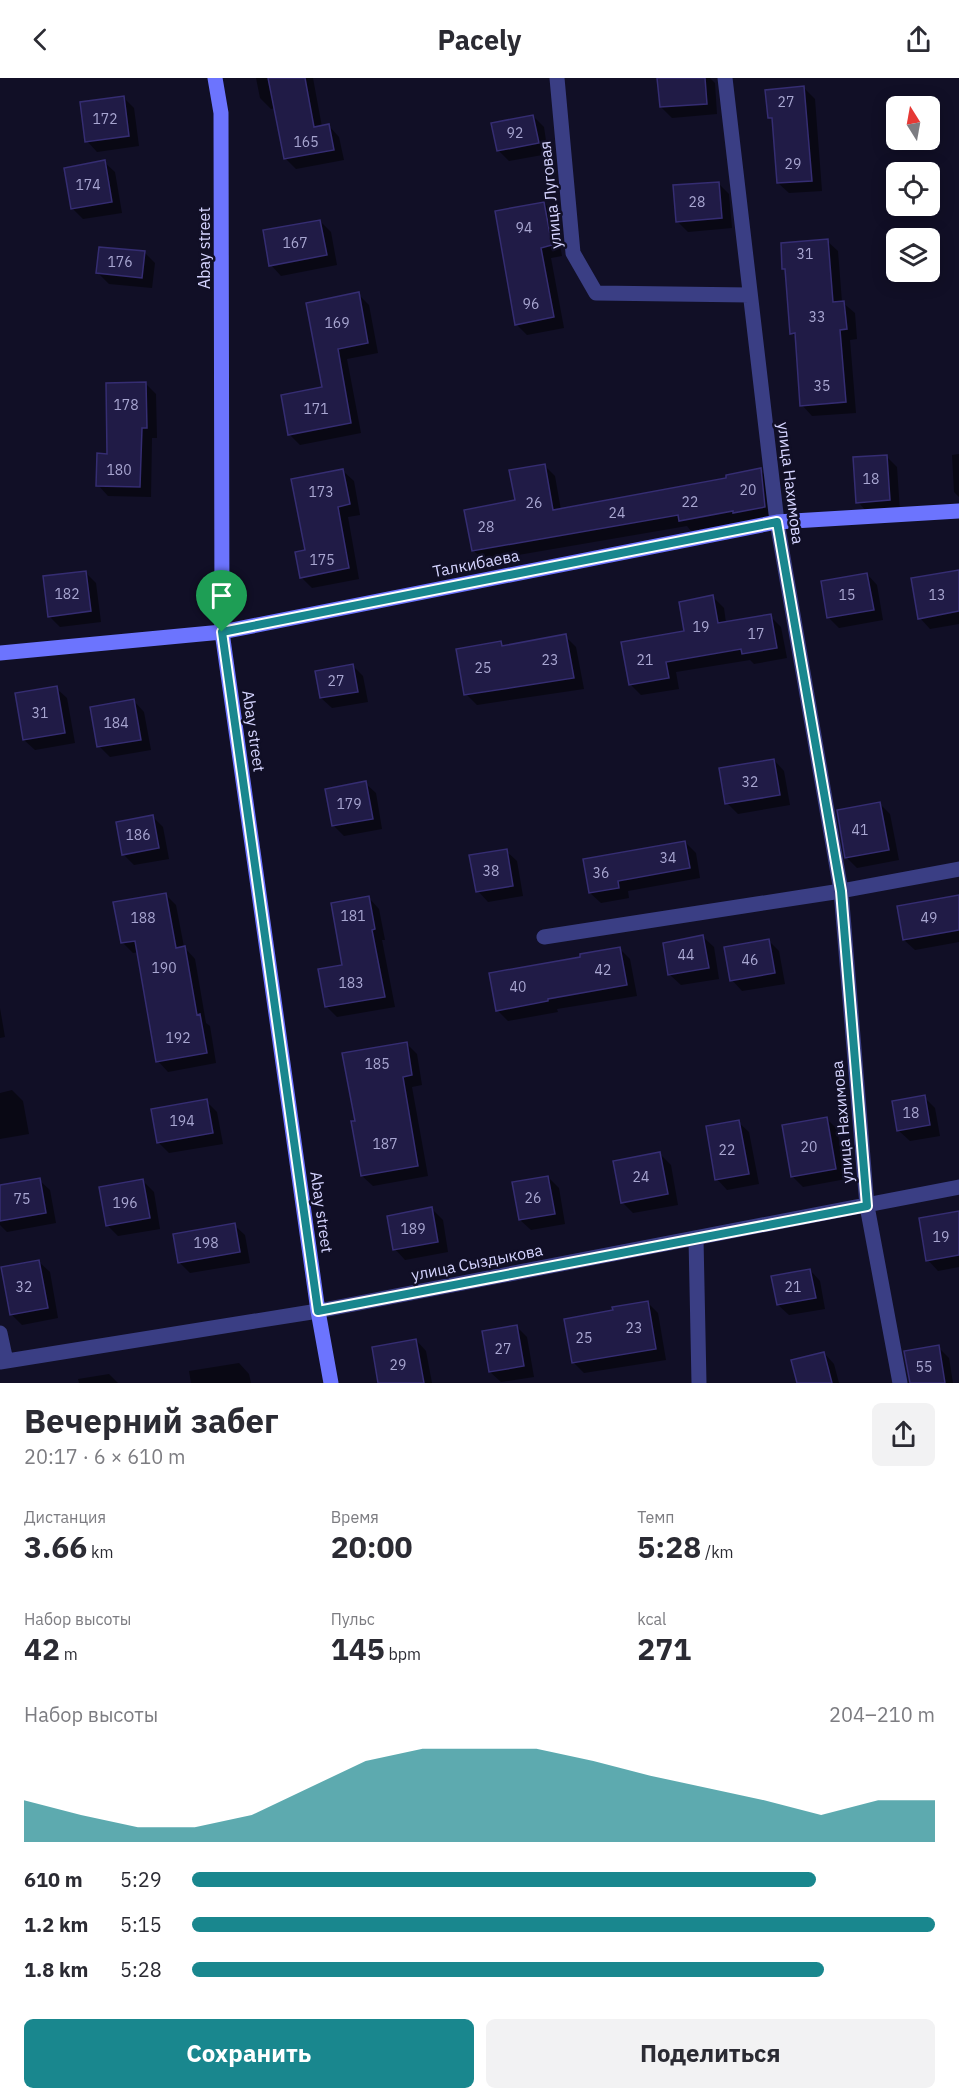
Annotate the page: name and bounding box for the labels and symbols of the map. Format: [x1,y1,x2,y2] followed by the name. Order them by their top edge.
[778,93,794,111] house number: 27
[886,96,940,150] north arrow
[92,110,118,128] house number: 172
[507,124,523,142] house number: 92
[293,133,319,151] house number: 165
[534,140,566,250] street label: улица Луговая
[785,155,801,173] house number: 29
[75,176,101,194] house number: 174
[689,193,705,211] house number: 28
[194,207,214,289] street label: Abay street
[516,219,532,237] house number: 94
[282,234,308,252] house number: 167
[797,245,813,263] house number: 31
[107,253,133,271] house number: 176
[523,295,539,313] house number: 96
[809,308,825,326] house number: 33
[324,314,350,332] house number: 169
[814,377,830,395] house number: 35
[113,396,139,414] house number: 178
[303,400,329,418] house number: 171
[774,421,808,546] street label: улица Нахимова
[106,461,132,479] house number: 180
[863,470,879,488] house number: 18
[740,481,756,499] house number: 20
[308,483,334,501] house number: 173
[682,493,698,511] house number: 22
[526,494,542,512] house number: 26
[609,504,625,522] house number: 24
[478,518,494,536] house number: 28
[431,545,521,581] street label: Талкибаева
[309,551,335,569] house number: 175
[196,570,247,632] pin
[54,585,80,603] house number: 182
[839,586,855,604] house number: 15
[929,586,945,604] house number: 13
[693,618,709,636] house number: 19
[748,625,764,643] house number: 17
[542,651,558,669] house number: 23
[637,651,653,669] house number: 21
[475,659,491,677] house number: 25
[328,672,344,690] house number: 27
[238,689,270,773] street label: Abay street
[32,704,48,722] house number: 31
[103,714,129,732] house number: 184
[742,773,758,791] house number: 32
[336,795,362,813] house number: 179
[852,821,868,839] house number: 41
[125,826,151,844] house number: 186
[660,849,676,867] house number: 34
[483,862,499,880] house number: 38
[593,864,609,882] house number: 36
[340,907,366,925] house number: 181
[130,909,156,927] house number: 188
[921,909,937,927] house number: 49
[678,946,694,964] house number: 44
[742,951,758,969] house number: 46
[151,959,177,977] house number: 190
[595,961,611,979] house number: 42
[338,974,364,992] house number: 183
[510,978,526,996] house number: 40
[165,1029,191,1047] house number: 192
[364,1055,390,1073] house number: 185
[827,1059,857,1184] street label: улица Нахимова
[903,1104,919,1122] house number: 18
[169,1112,195,1130] house number: 194
[372,1135,398,1153] house number: 187
[801,1138,817,1156] house number: 20
[719,1141,735,1159] house number: 22
[633,1168,649,1186] house number: 24
[306,1170,338,1254] street label: Abay street
[525,1189,541,1207] house number: 26
[14,1190,30,1208] house number: 75
[112,1194,138,1212] house number: 196
[400,1220,426,1238] house number: 189
[933,1228,949,1246] house number: 19
[193,1234,219,1252] house number: 198
[409,1239,545,1285] street label: улица Сыздыкова
[16,1278,32,1296] house number: 32
[785,1278,801,1296] house number: 21
[626,1319,642,1337] house number: 23
[576,1329,592,1347] house number: 25
[495,1340,511,1358] house number: 27
[390,1356,406,1374] house number: 29
[916,1358,932,1376] house number: 55

